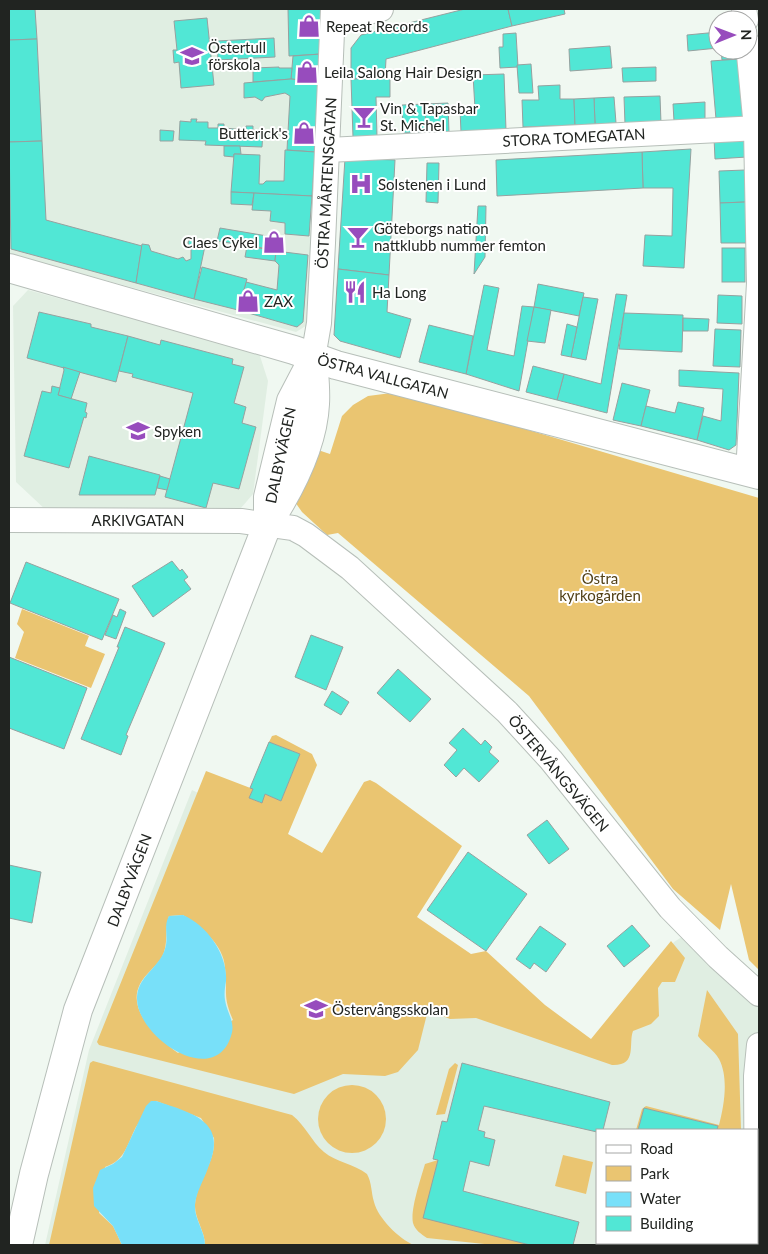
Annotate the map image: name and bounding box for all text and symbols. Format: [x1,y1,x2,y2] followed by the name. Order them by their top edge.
[708,10,758,60] north arrow
[296,13,322,39] shop icon: Repeat Records
[326,17,428,35] place label: Repeat Records
[738,29,755,40] text: N
[208,38,266,73] place label: Östertull förskola
[179,43,205,69] school or university icon: Östertull förskola
[294,59,320,85] shop icon: Leila Salong Hair Design
[324,63,482,81] place label: Leila Salong Hair Design
[313,97,339,269] street label: ÖSTRA MÅRTENSGATAN
[380,99,479,134] place label: Vin & Tapasbar St. Michel
[351,104,377,130] bar icon: Vin & Tapasbar St. Michel
[291,120,317,146] shop icon: Butterick's
[219,124,288,142] place label: Butterick's
[502,124,646,150] street label: STORA TOMEGATAN
[348,171,374,197] hospital icon: Solstenen i Lund
[378,175,486,193] place label: Solstenen i Lund
[374,219,546,254] place label: Göteborgs nation nattklubb nummer femton
[345,224,371,250] bar icon: Göteborgs nation nattklubb nummer femton
[261,229,287,255] shop icon: Claes Cykel
[183,233,258,251] place label: Claes Cykel
[342,279,368,305] restaurant icon: Ha Long
[372,283,427,301] place label: Ha Long
[235,288,261,314] shop icon: ZAX
[264,292,293,310] place label: ZAX
[315,350,451,402] street label: ÖSTRA VALLGATAN
[261,405,299,505] street label: DALBYVÄGEN
[125,418,151,444] school or university icon: Spyken
[154,422,201,440] place label: Spyken
[92,511,184,529] street label: ARKIVGATAN
[559,569,641,604] park label: Östra kyrkogården
[505,711,613,835] street label: ÖSTERVÅNGSVÄGEN
[103,831,155,929] street label: DALBYVÄGEN
[303,996,329,1022] school or university icon: Östervångsskolan
[332,1000,448,1018] place label: Östervångsskolan
[596,1129,758,1244] legend
[640,1139,673,1157] text: Road
[640,1164,670,1182] text: Park
[640,1189,681,1207] text: Water
[640,1214,693,1232] text: Building

